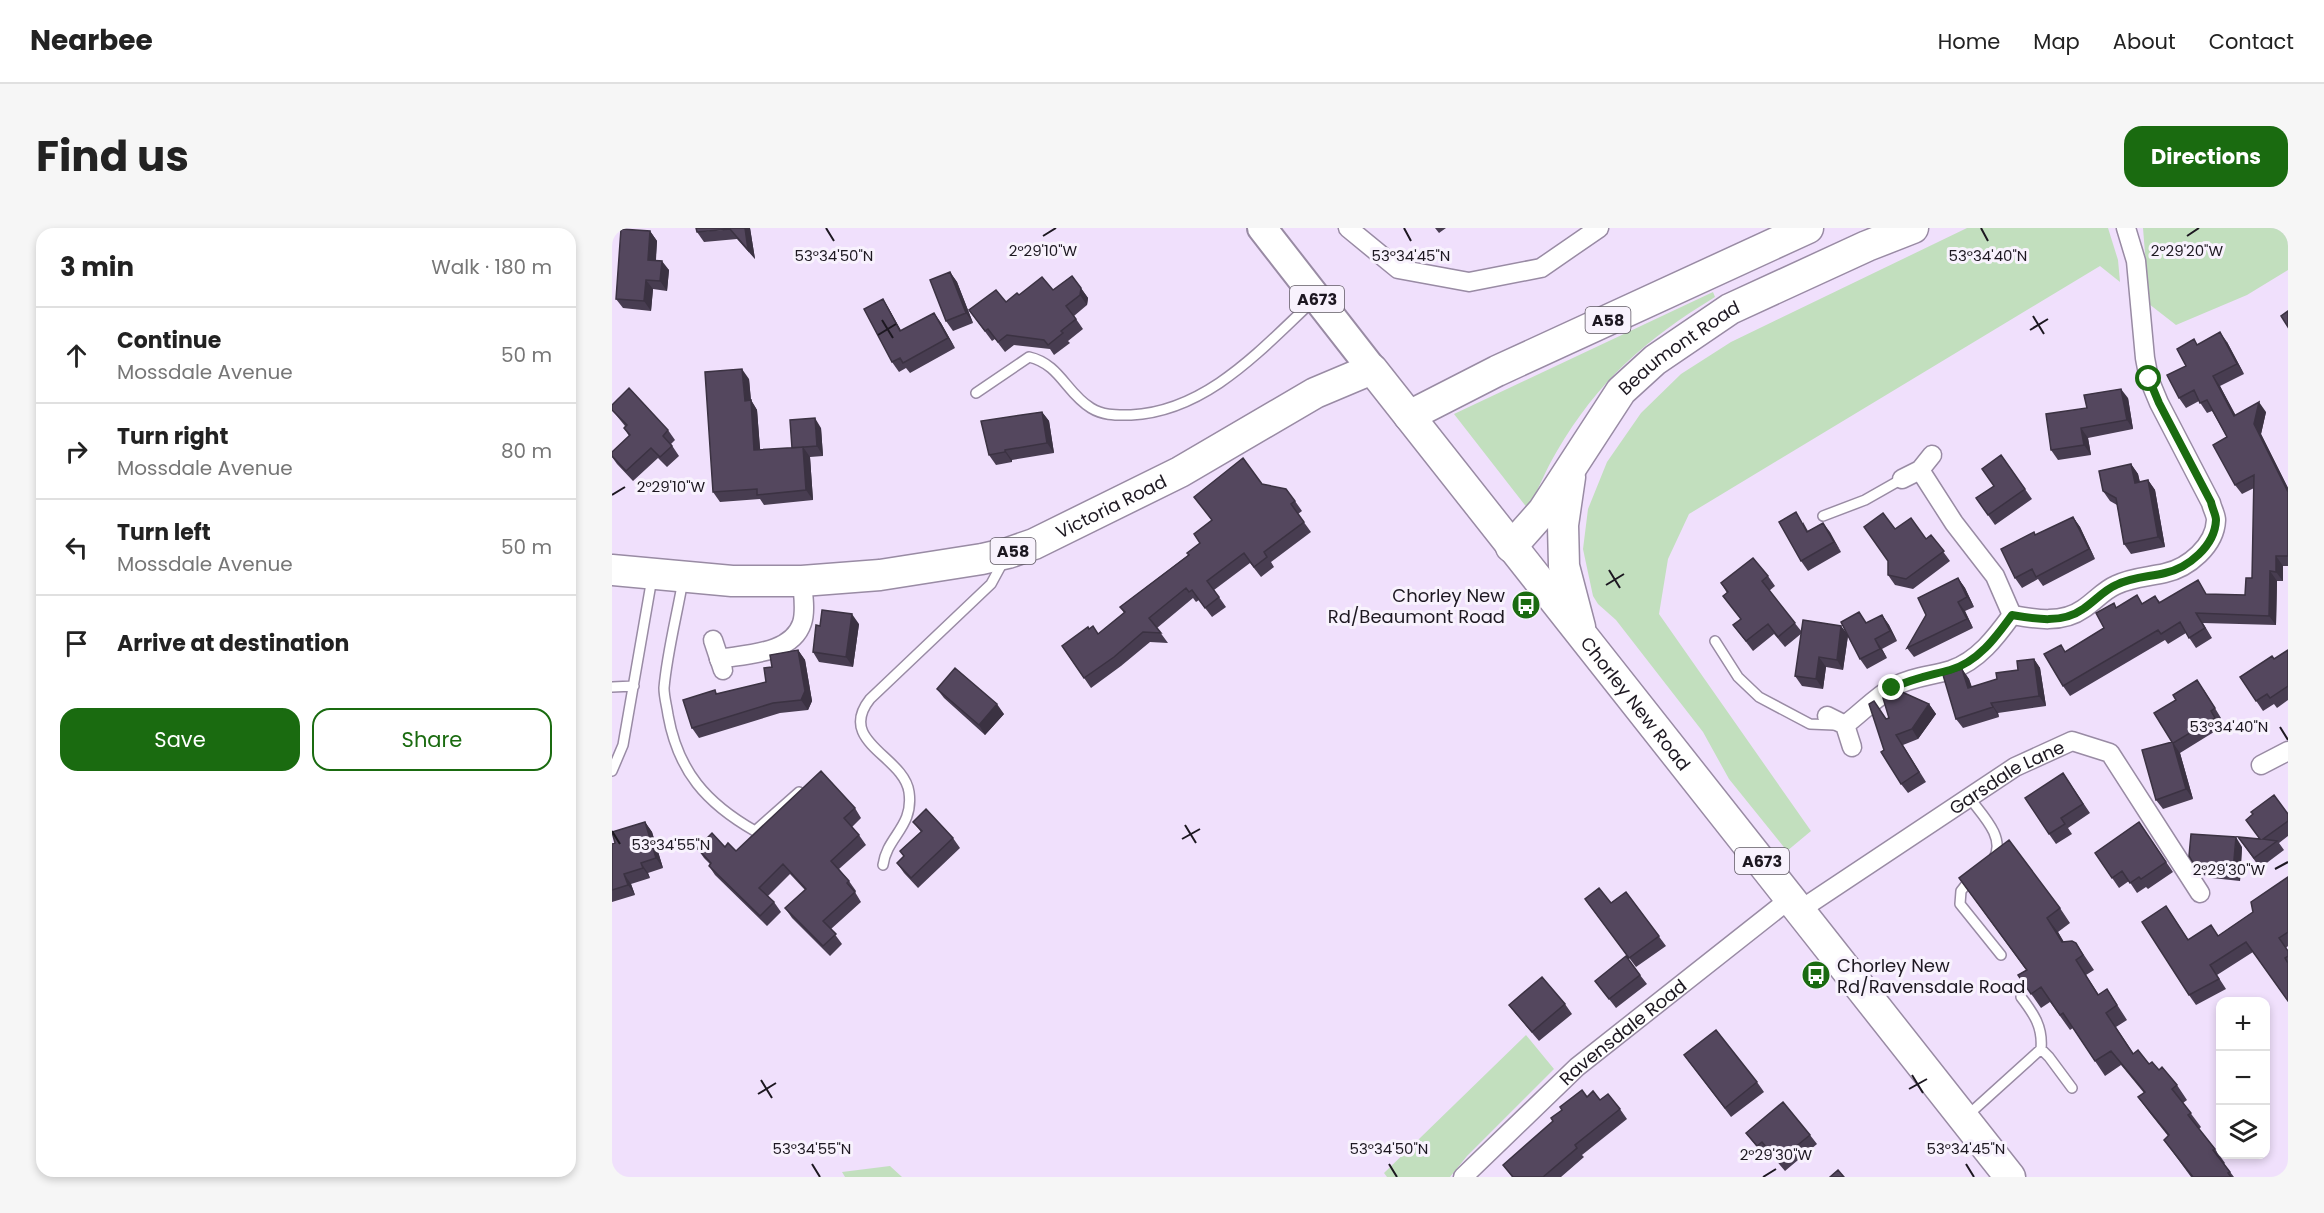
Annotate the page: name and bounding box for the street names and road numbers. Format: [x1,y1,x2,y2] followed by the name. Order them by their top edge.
[1290,286,1344,312] road number: A673
[1612,294,1743,400] street label: Beaumont Road
[1586,307,1630,333] road number: A58
[1051,468,1171,544] street label: Victoria Road
[990,538,1036,564] road number: A58
[1575,631,1697,775] street label: Chorley New Road
[1944,734,2068,820] street label: Garsdale Lane
[1735,848,1789,874] road number: A673
[1553,973,1692,1090] street label: Ravensdale Road

